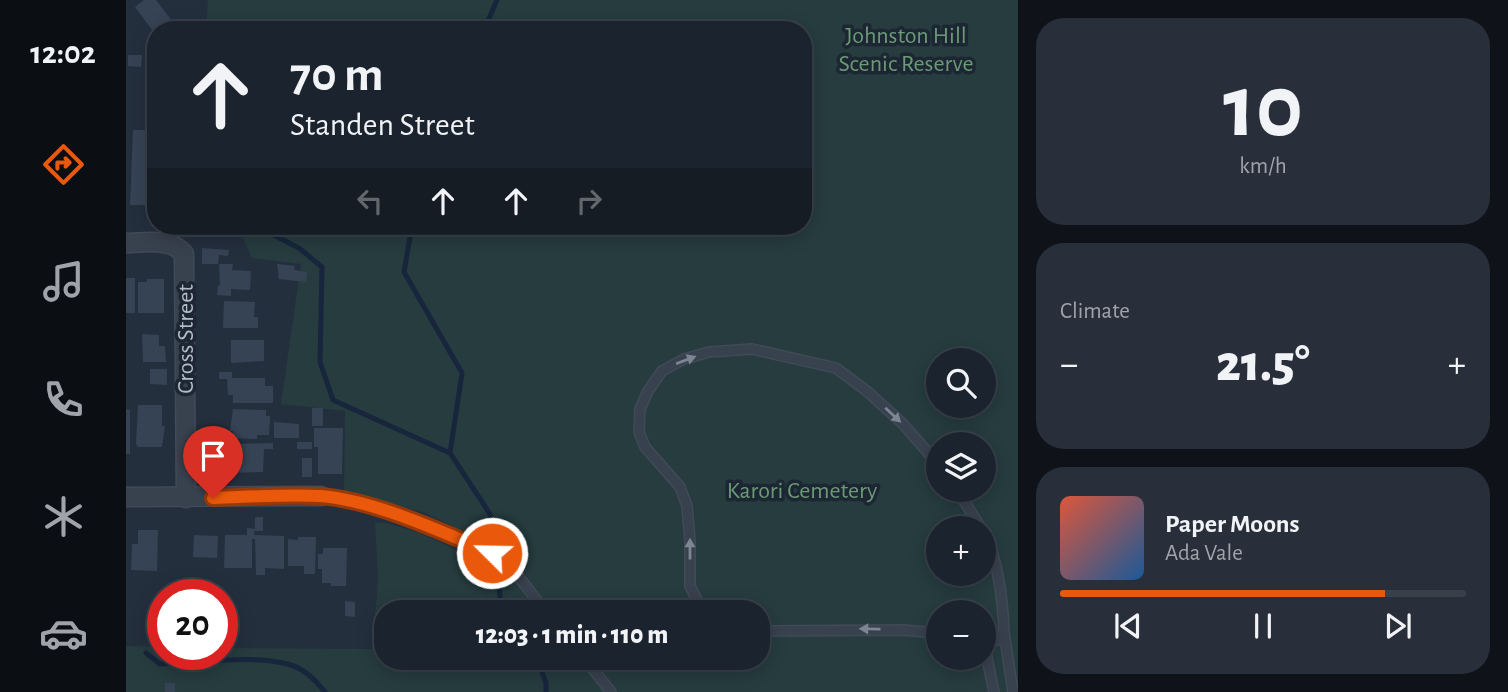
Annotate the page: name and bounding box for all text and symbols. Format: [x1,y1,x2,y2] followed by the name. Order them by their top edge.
[839,24,973,76] park label: Johnston Hill Scenic Reserve
[30,37,96,69] text: 12:02
[175,49,266,140] icon: ahead
[290,51,384,100] text: 70 m
[1223,62,1303,153] text: 10
[290,109,475,141] text: Standen Street
[39,140,88,189] icon: directions
[1239,155,1287,178] text: km/h
[351,182,389,220] icon: left
[424,182,462,220] icon: ahead
[497,182,535,220] icon: ahead
[570,182,608,220] icon: right
[39,257,88,306] icon: music
[174,284,198,394] street label: Cross Street
[1060,300,1130,323] text: Climate
[1216,338,1310,390] text: 21.5°
[1060,346,1078,384] text: −
[1448,346,1466,384] text: +
[926,348,996,670] map controls
[926,348,996,418] button: search
[676,354,697,365] one-way arrow
[39,375,88,424] icon: phone
[884,407,901,423] one-way arrow
[183,426,243,498] pin
[926,432,996,502] button: layers
[194,437,232,475] icon: arrive
[727,479,877,503] park label: Karori Cemetery
[39,492,88,541] icon: climate
[1165,511,1300,537] text: Paper Moons
[455,516,529,590] position arrow
[926,516,996,586] button: +
[684,538,696,560] one-way arrow
[1165,542,1243,565] text: Ada Vale
[147,579,238,670] speed limit sign: 20
[926,600,996,670] button: −
[1109,607,1147,645] icon: previous
[1244,607,1282,645] icon: pause
[1379,607,1417,645] icon: next
[39,609,88,658] icon: car
[476,622,668,648] text: 12:03 · 1 min · 110 m
[859,623,881,635] one-way arrow

